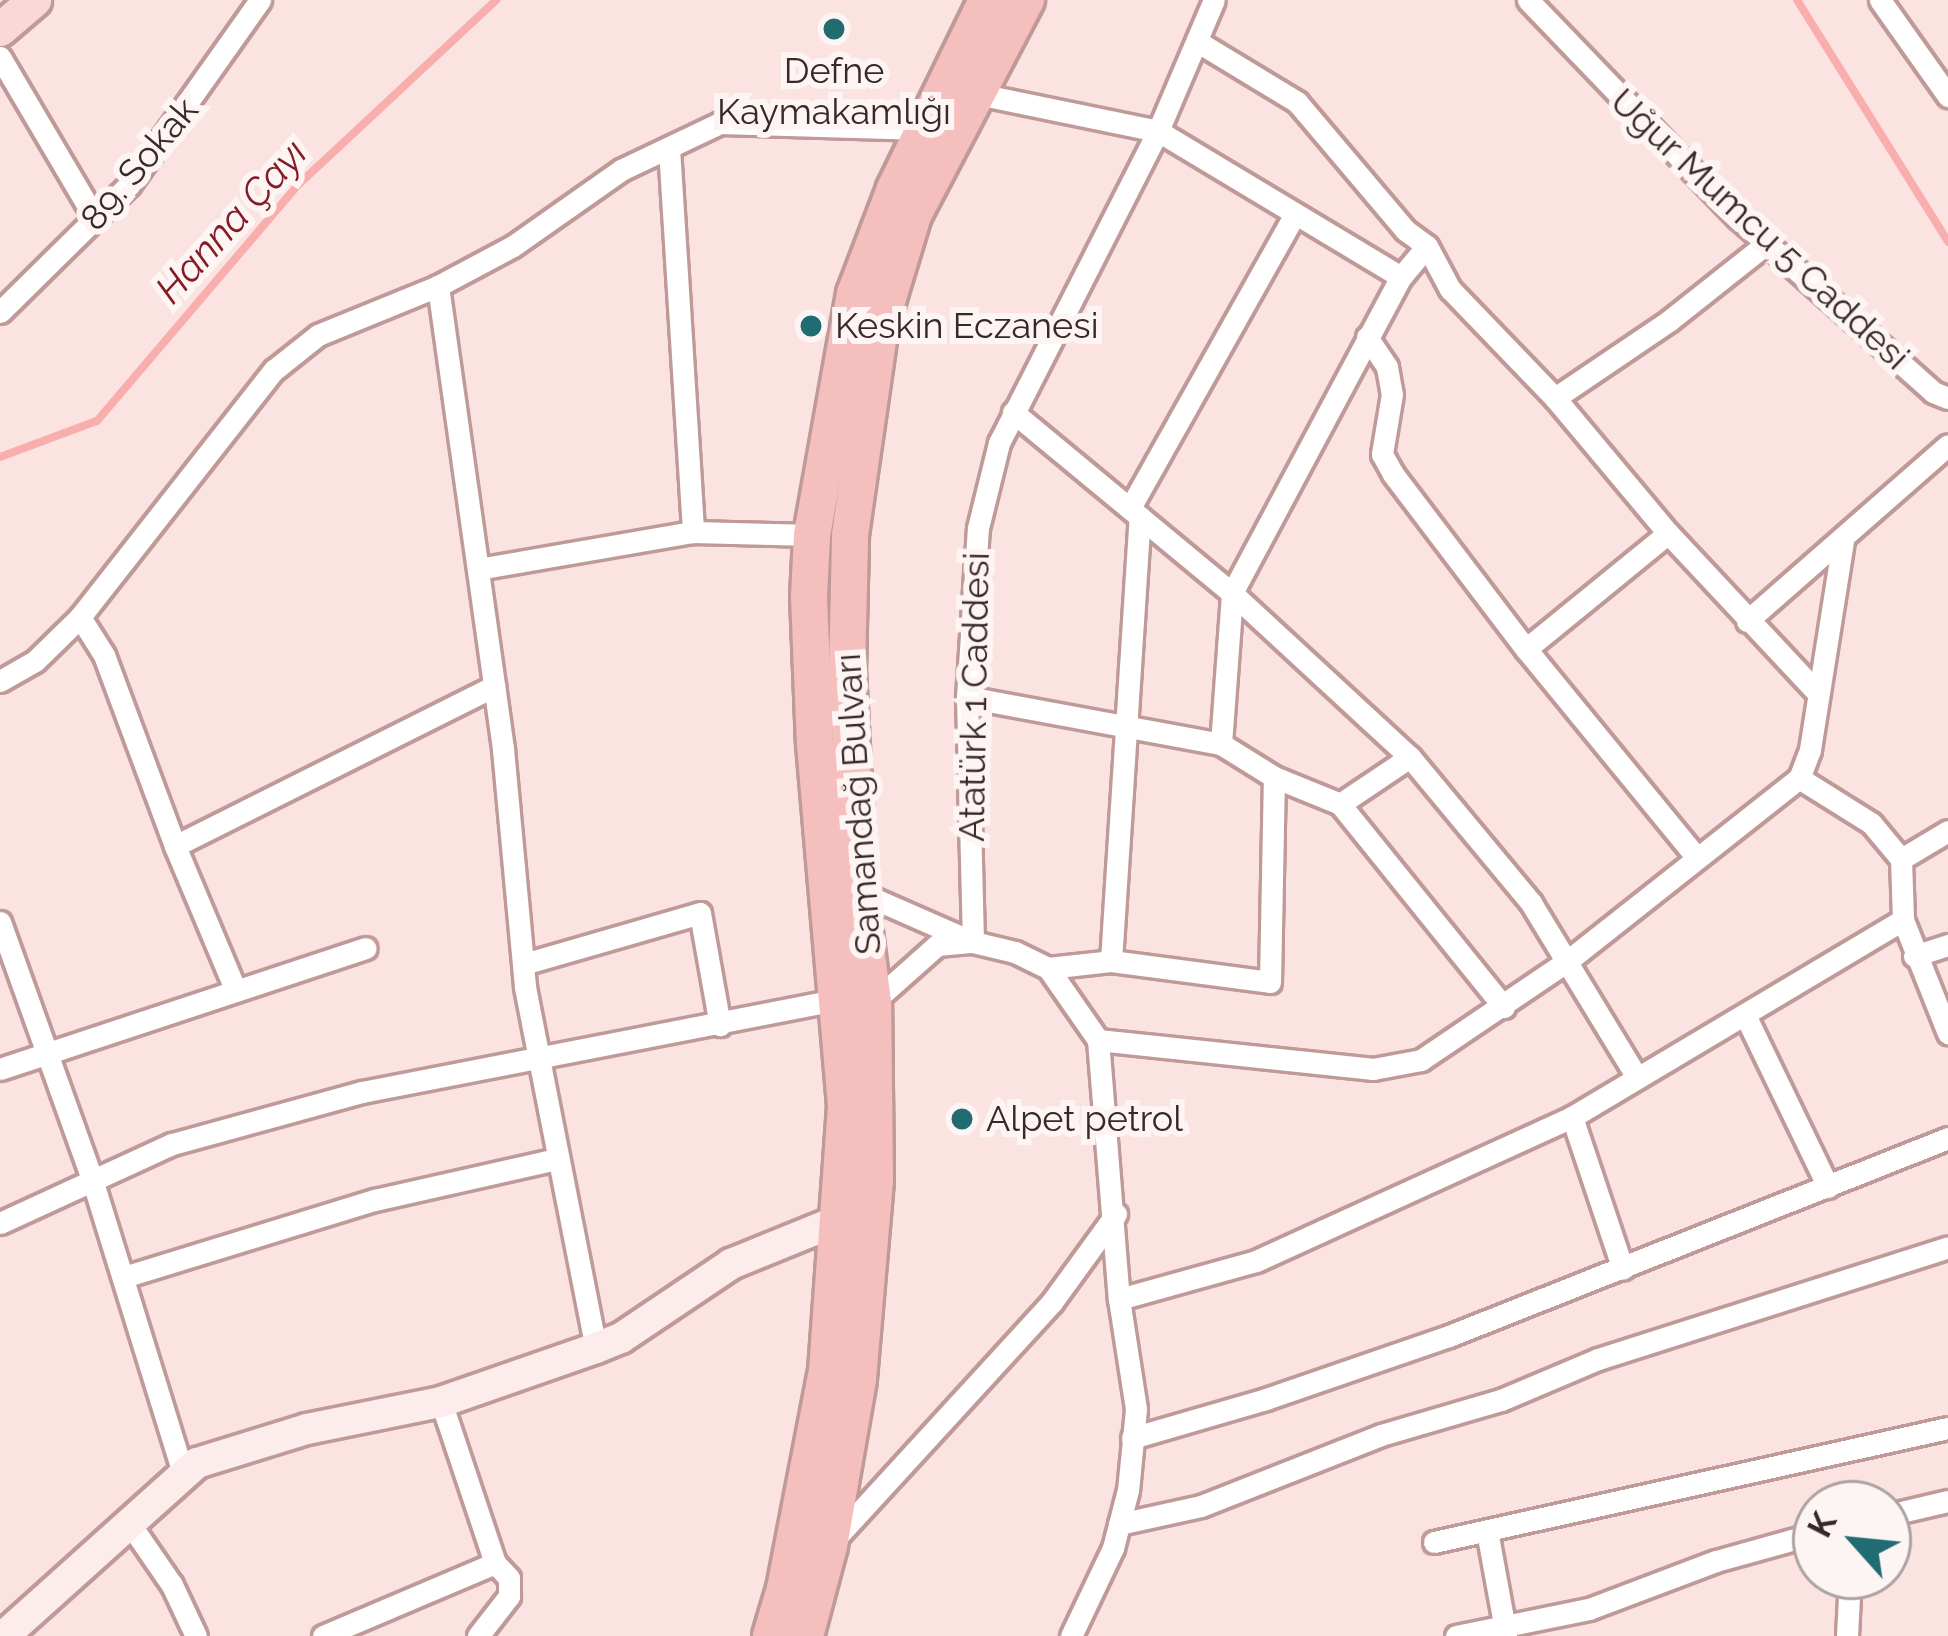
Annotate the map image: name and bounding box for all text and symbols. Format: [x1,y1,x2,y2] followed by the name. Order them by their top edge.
[821,16,847,42] marker: Defne Kaymakamlığı
[717,48,951,133] place label: Defne Kaymakamlığı
[1602,79,1918,379] street label: Uğur Mumcu 5 Caddesi
[71,89,207,239] street label: 89. Sokak
[146,130,316,312] water label: Hanna Çayı
[835,304,1098,348] place label: Keskin Eczanesi
[798,313,824,339] marker: Keskin Eczanesi
[950,552,998,842] street label: Atatürk 1 Caddesi
[826,652,890,956] street label: Samandağ Bulvarı
[986,1097,1183,1141] place label: Alpet petrol
[949,1106,975,1132] marker: Alpet petrol
[1792,1480,1912,1600] north arrow
[1800,1506,1845,1543] text: K

